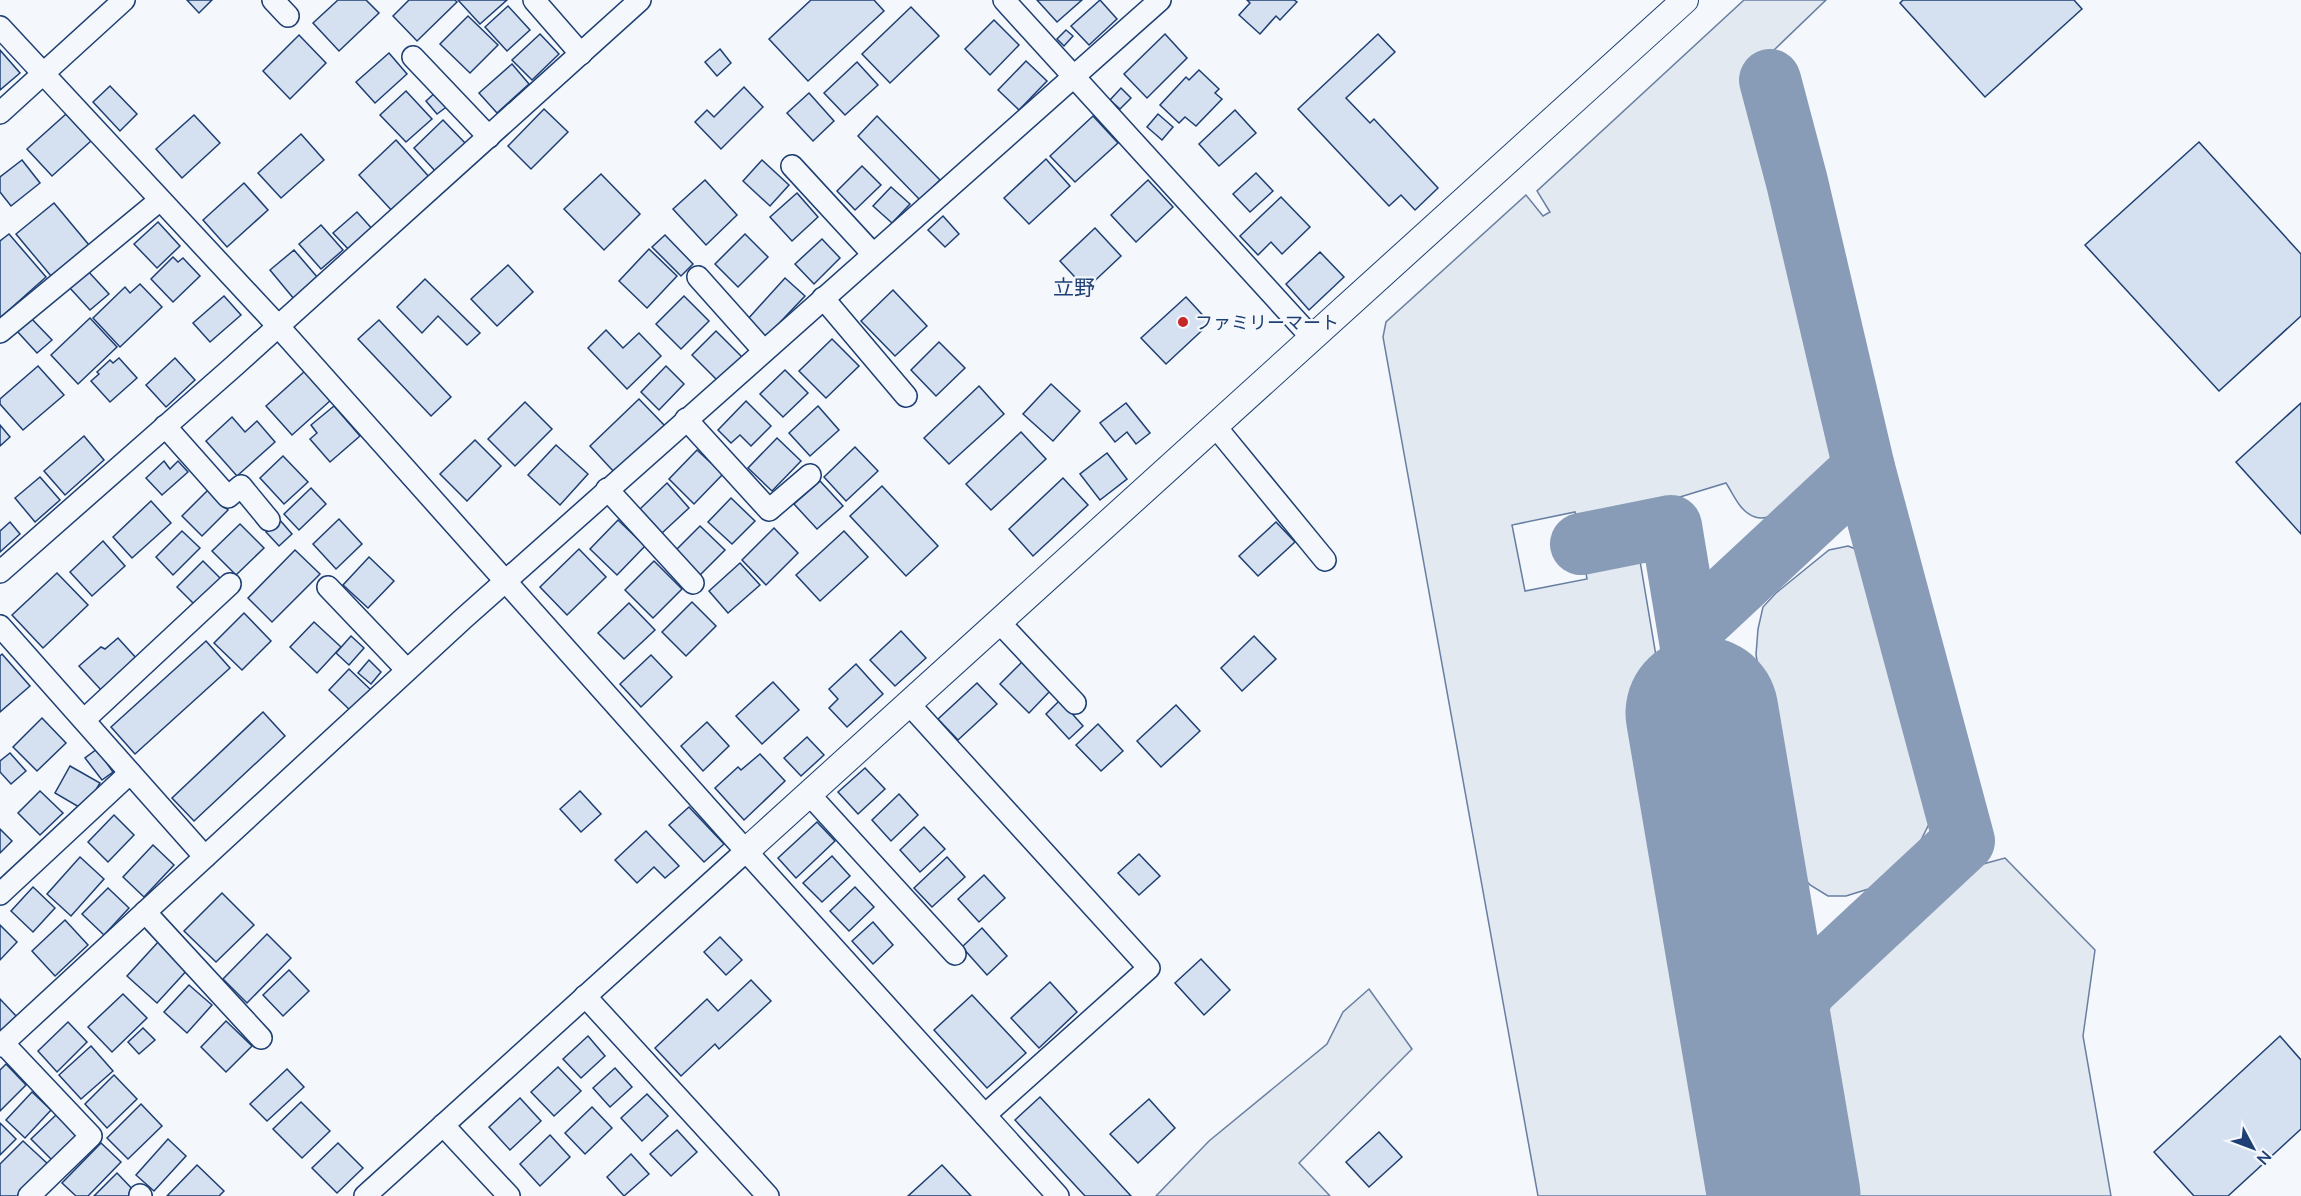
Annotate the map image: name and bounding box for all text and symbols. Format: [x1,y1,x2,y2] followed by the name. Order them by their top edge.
[1053,274,1095,299] district label: 立野
[1195,311,1339,333] place label: ファミリーマート
[1176,315,1190,329] marker: ファミリーマート
[2223,1118,2283,1178] north arrow
[2253,1147,2276,1169] text: N

